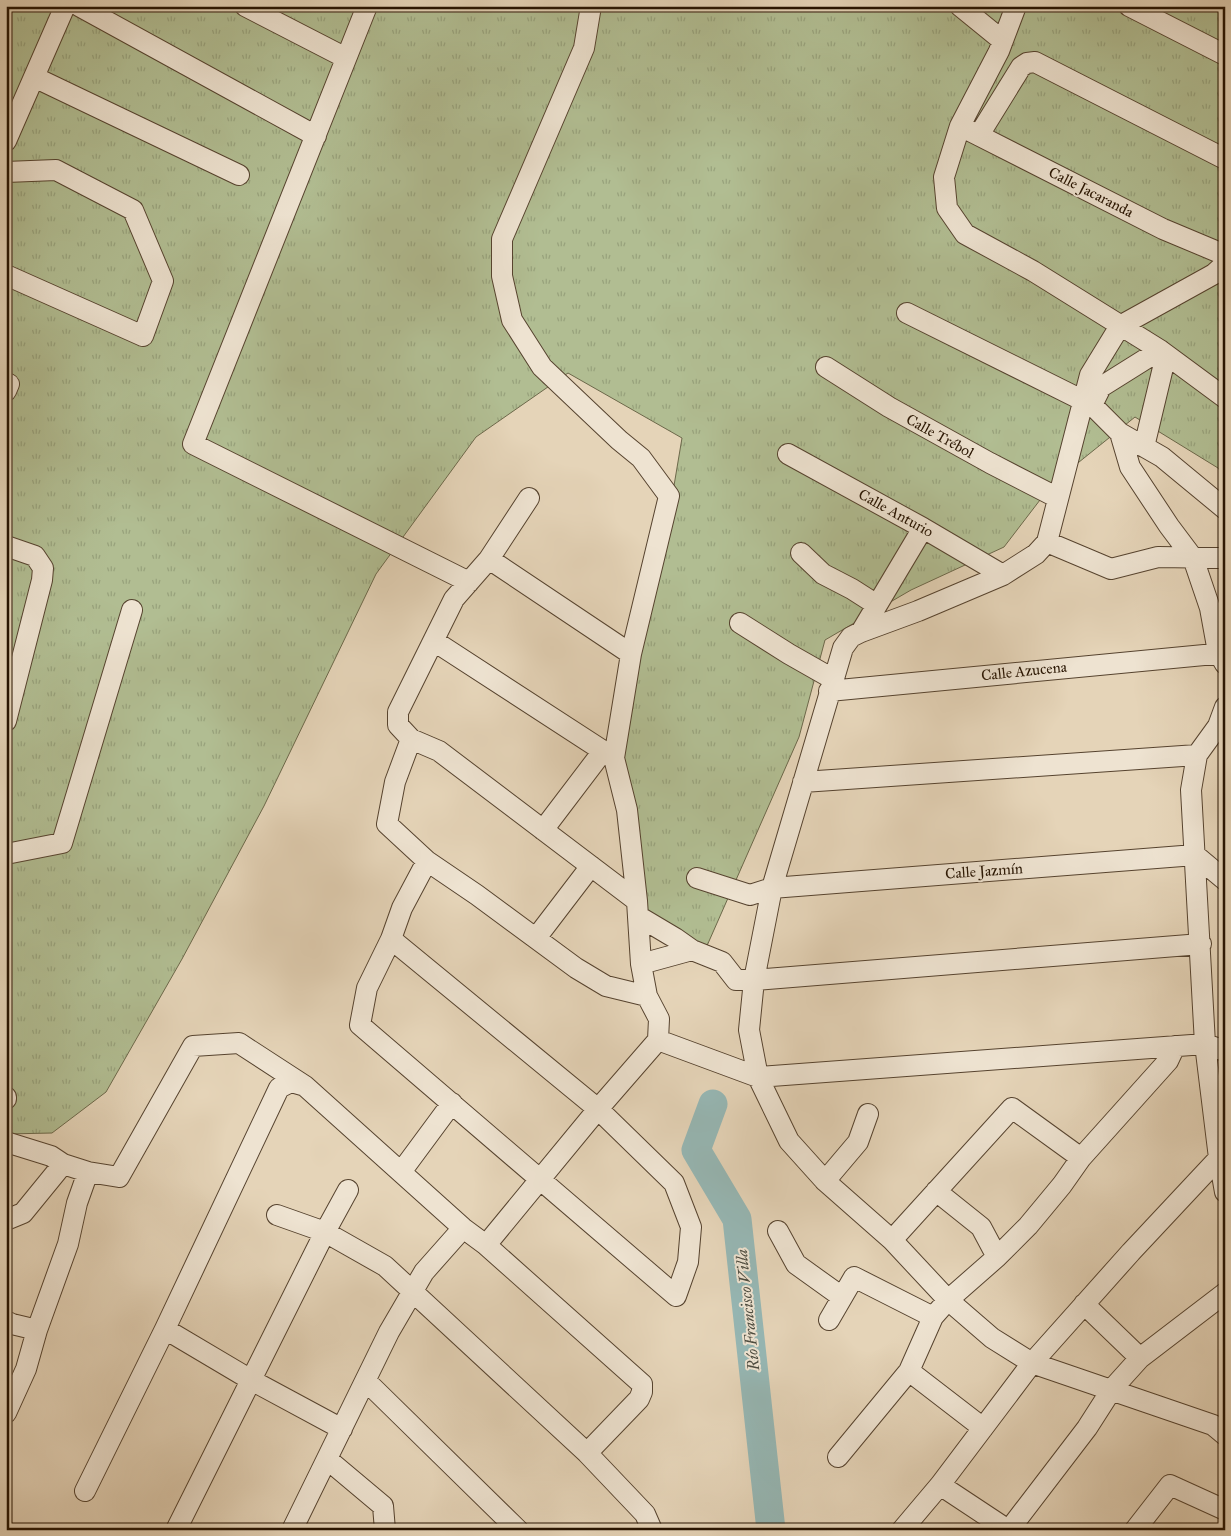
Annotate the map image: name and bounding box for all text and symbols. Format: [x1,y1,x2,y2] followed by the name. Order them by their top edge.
[1045,163,1137,222] street label: Calle Jacaranda
[903,410,978,462] street label: Calle Trébol
[855,485,937,541] street label: Calle Anturio
[980,657,1068,684] street label: Calle Azucena
[944,859,1024,884] street label: Calle Jazmín
[732,1248,763,1373] water label: Río Francisco Villa

